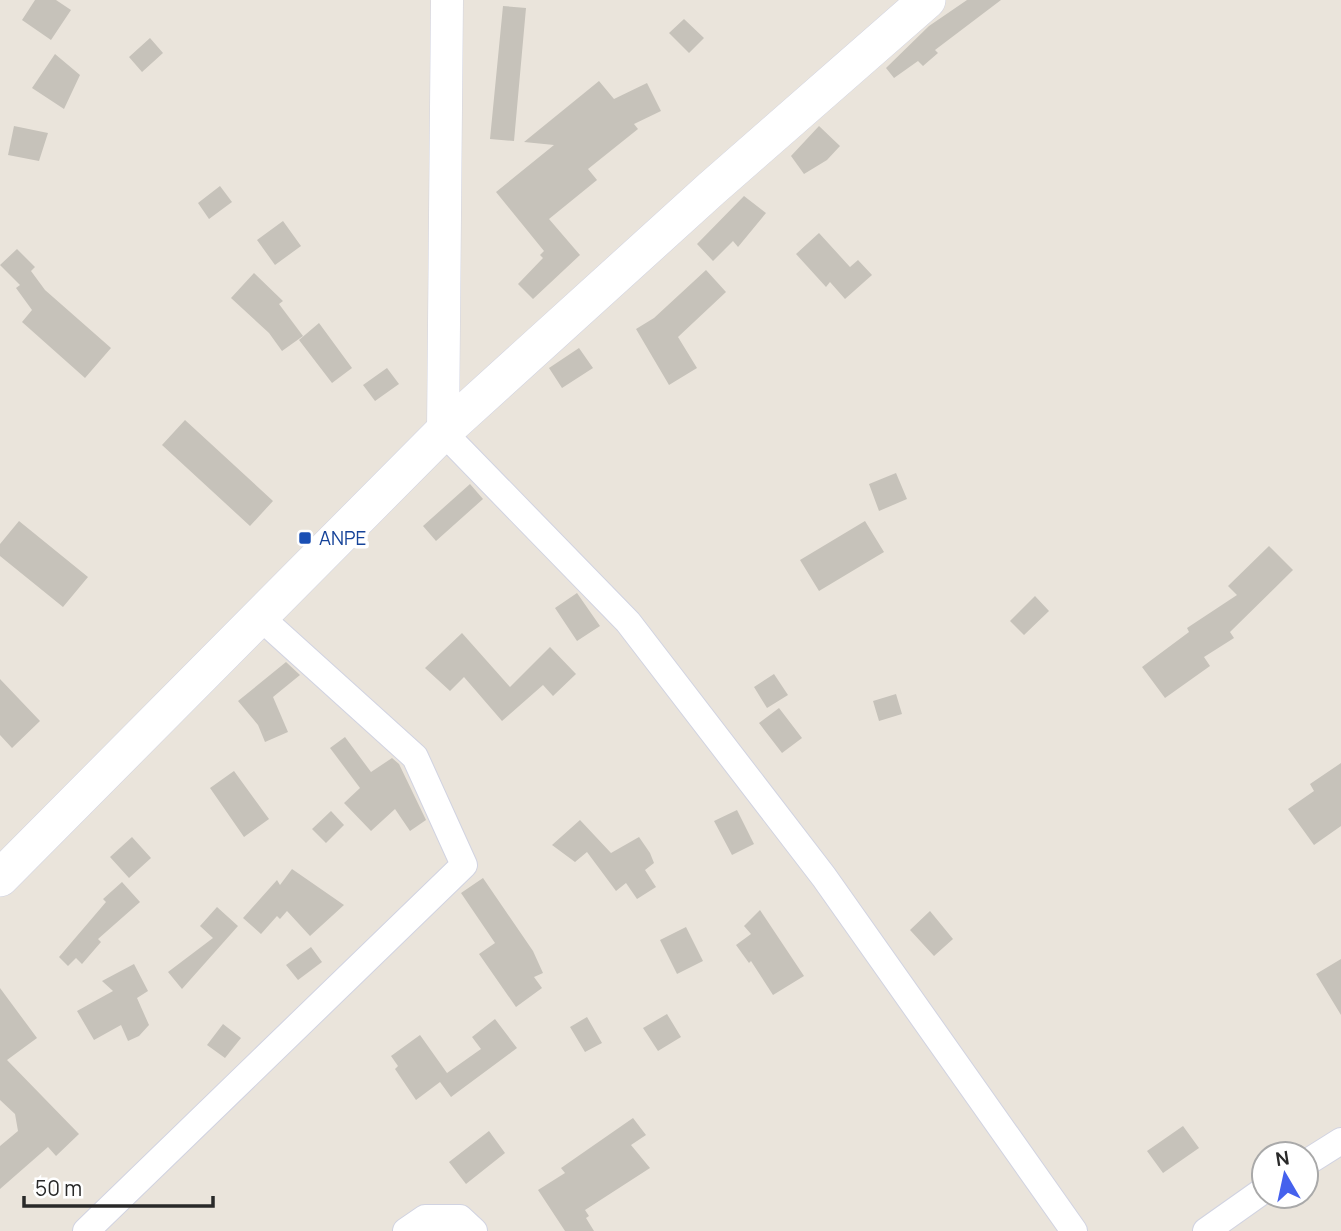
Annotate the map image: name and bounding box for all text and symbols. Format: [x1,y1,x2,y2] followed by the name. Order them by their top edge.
[319,525,366,551] place label: ANPE
[297,530,313,546] marker: ANPE
[1250,1140,1320,1210] north arrow
[1274,1144,1291,1172] text: N
[24,1164,214,1208] scale bar
[35,1174,82,1202] text: 50 m

